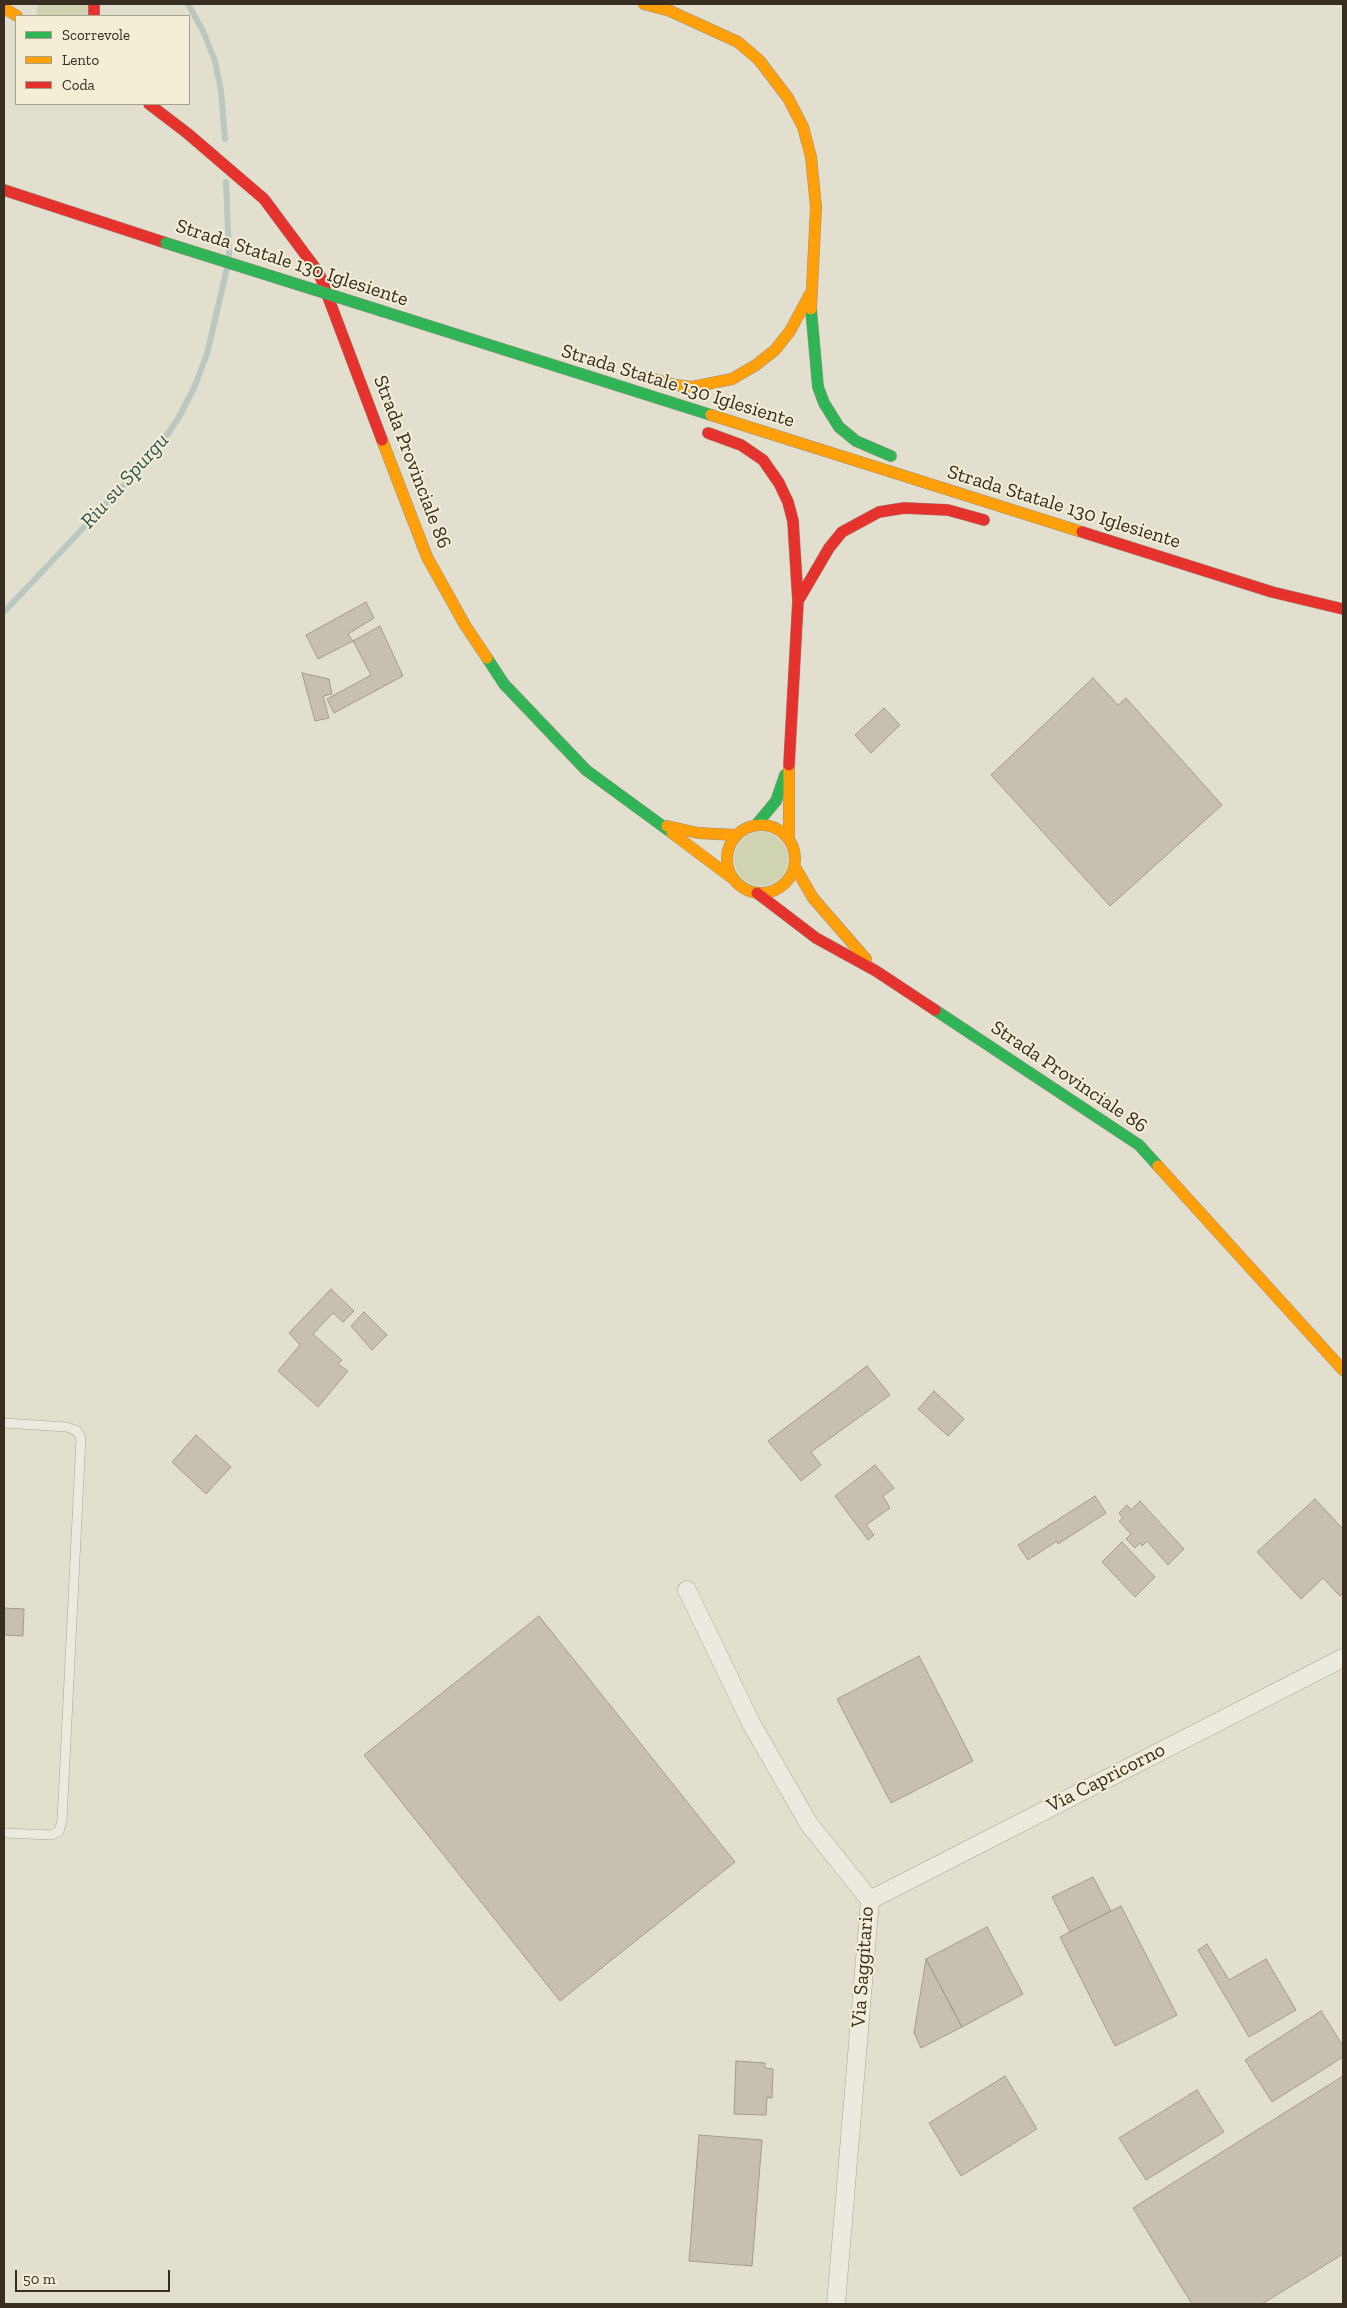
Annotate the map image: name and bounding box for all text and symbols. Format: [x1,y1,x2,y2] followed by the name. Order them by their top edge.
[15,15,190,105] legend
[62,26,130,44] text: Scorrevole
[62,51,99,69] text: Lento
[62,76,95,94] text: Coda
[173,214,411,312] street label: Strada Statale 130 Iglesiente
[558,339,798,433] street label: Strada Statale 130 Iglesiente
[368,372,456,552] street label: Strada Provinciale 86
[76,428,174,534] water label: Riu su Spurgu
[944,460,1184,554] street label: Strada Statale 130 Iglesiente
[986,1016,1152,1138] street label: Strada Provinciale 86
[1043,1738,1169,1818] street label: Via Capricorno
[847,1906,879,2028] street label: Via Saggitario
[18,2260,172,2292] scale bar
[23,2270,56,2288] text: 50 m

